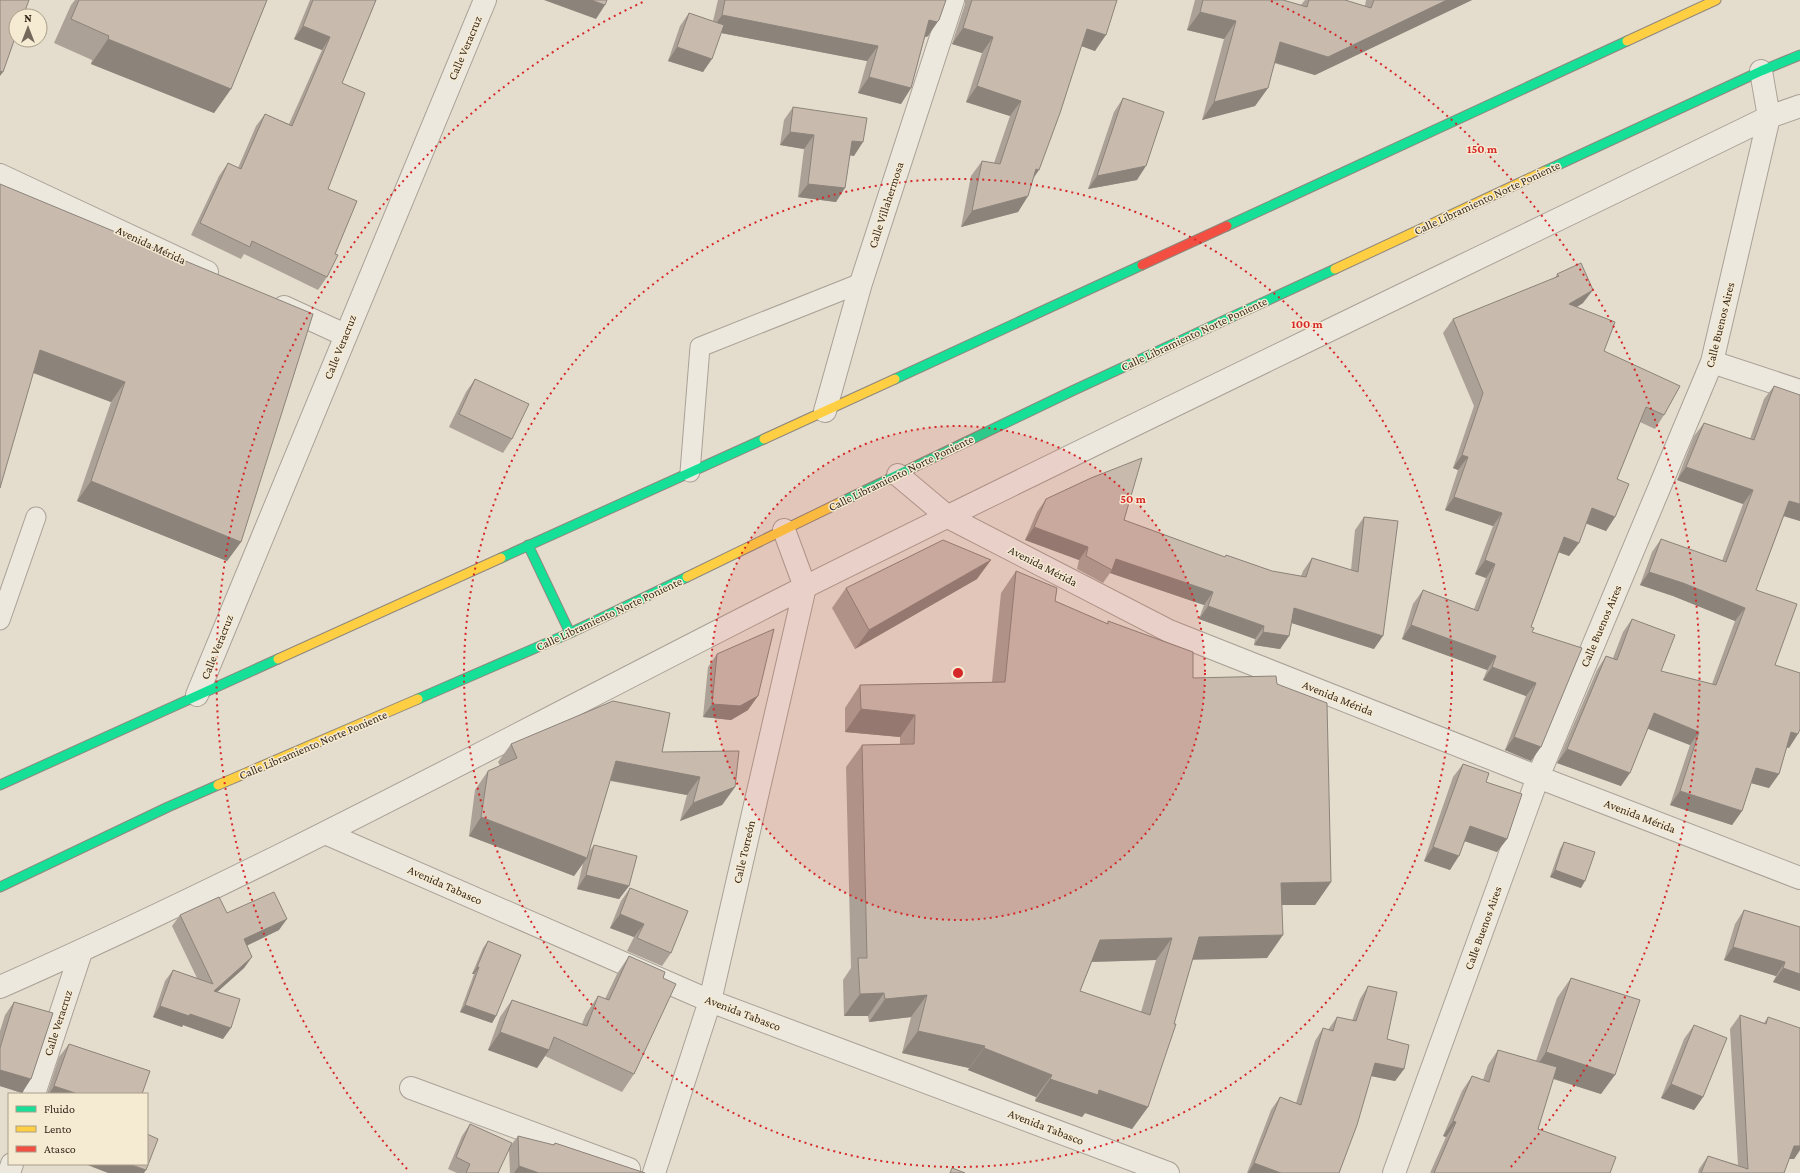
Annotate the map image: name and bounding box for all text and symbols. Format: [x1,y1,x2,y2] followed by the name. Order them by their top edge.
[8,8,48,48] north arrow
[24,12,32,24] text: N
[445,14,485,82] street label: Calle Veracruz
[1467,142,1498,156] text: 150 m
[1412,158,1562,238] street label: Calle Libramiento Norte Poniente
[865,160,907,250] street label: Calle Villahermosa
[114,223,189,267] street label: Avenida Mérida
[1703,280,1737,369] street label: Calle Buenos Aires
[1119,294,1269,374] street label: Calle Libramiento Norte Poniente
[321,313,359,381] street label: Calle Veracruz
[1291,317,1324,331] text: 100 m
[826,432,976,514] street label: Calle Libramiento Norte Poniente
[1120,492,1147,506] text: 50 m
[1006,543,1080,590] street label: Avenida Mérida
[534,574,684,654] street label: Calle Libramiento Norte Poniente
[1577,583,1625,669] street label: Calle Buenos Aires
[198,613,236,681] street label: Calle Veracruz
[951,666,965,680] centre of rings
[1300,677,1376,719] street label: Avenida Mérida
[237,707,389,783] street label: Calle Libramiento Norte Poniente
[1602,796,1678,836] street label: Avenida Mérida
[730,819,758,885] street label: Calle Torreón
[406,862,484,908] street label: Avenida Tabasco
[1461,884,1505,972] street label: Calle Buenos Aires
[41,988,75,1058] street label: Calle Veracruz
[703,992,783,1034] street label: Avenida Tabasco
[8,1093,148,1165] legend
[44,1102,75,1116] text: Fluido
[1006,1106,1086,1148] street label: Avenida Tabasco
[44,1122,72,1136] text: Lento
[44,1142,76,1156] text: Atasco

